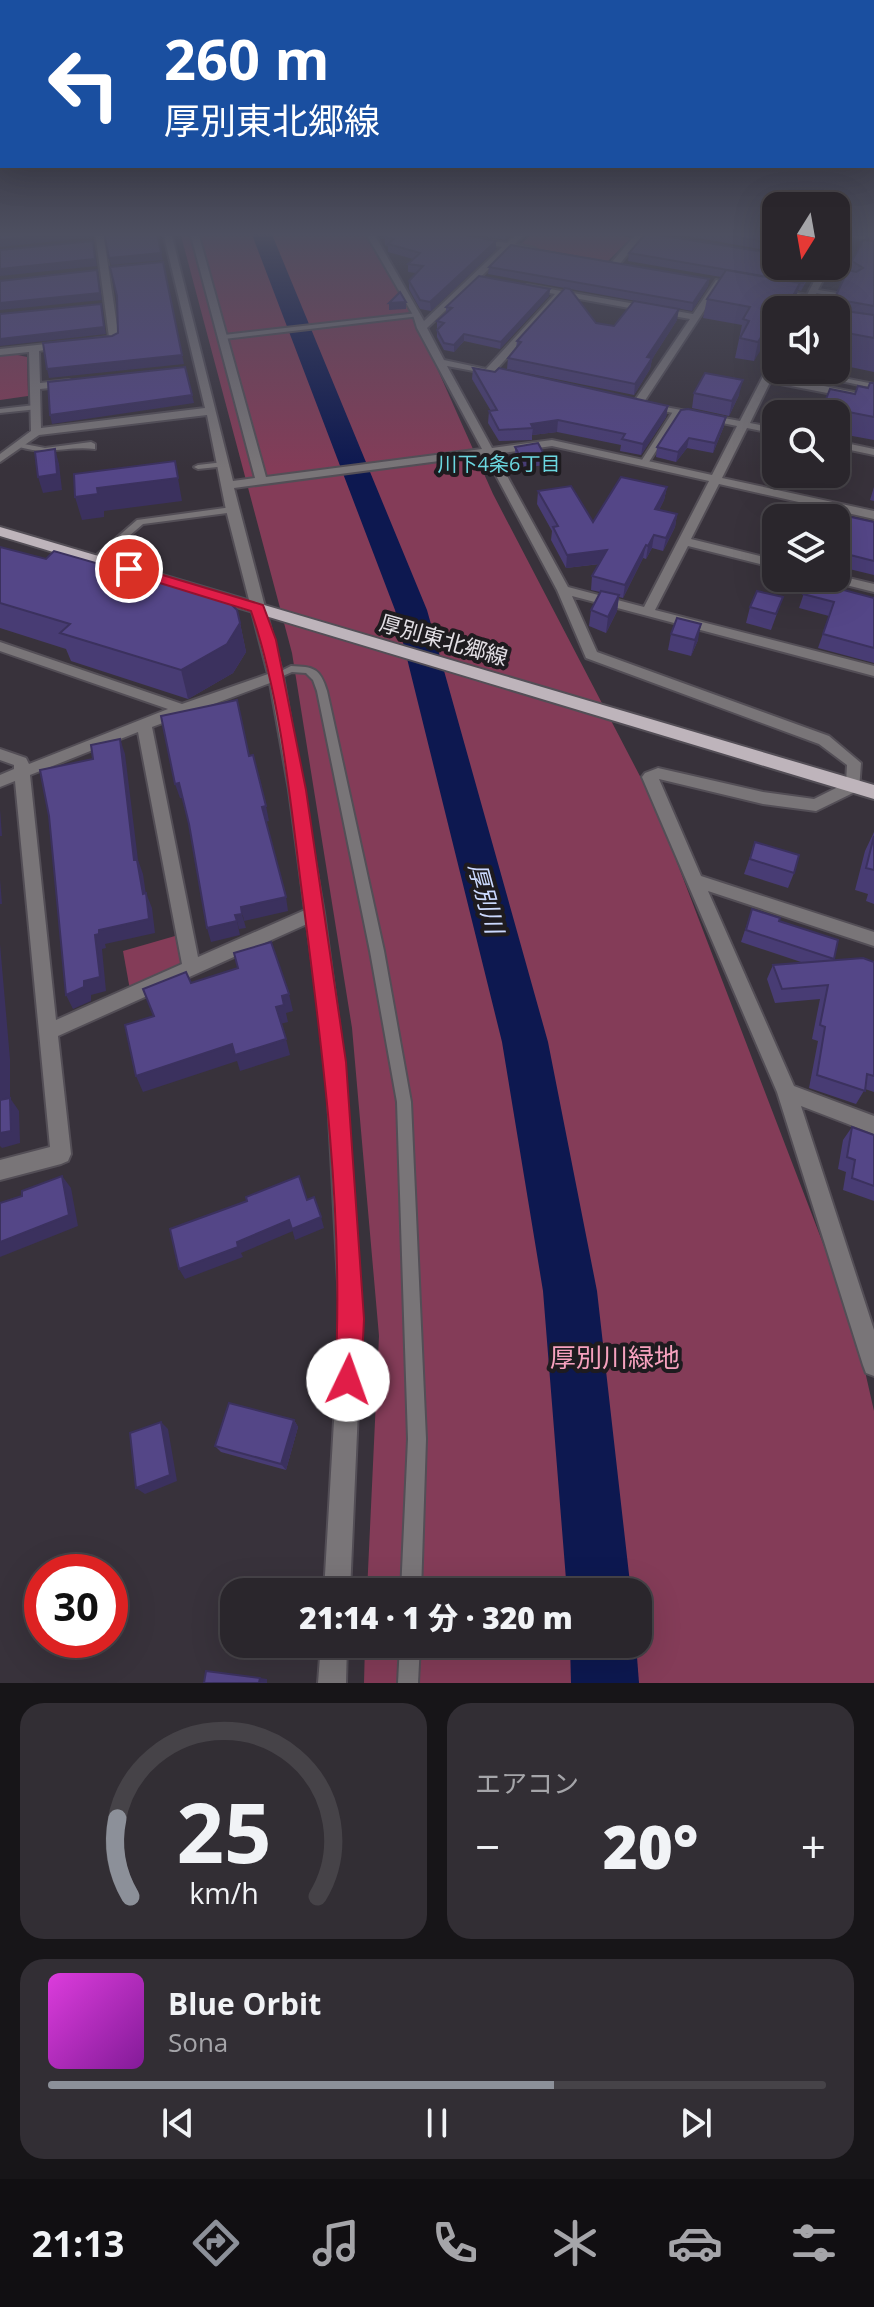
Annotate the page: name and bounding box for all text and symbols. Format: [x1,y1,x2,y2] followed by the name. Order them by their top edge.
[164,20,330,96] text: 260 m
[32,32,136,136] icon: left
[164,96,380,145] text: 厚別東北郷線
[762,192,850,280] north arrow
[762,192,850,592] map controls
[762,296,850,384] button: sound
[762,400,850,488] button: search
[438,450,560,477] district label: 川下4条6丁目
[762,504,850,592] button: layers
[95,535,163,603] pin
[107,547,151,591] icon: arrive
[376,606,512,672] street label: 厚別東北郷線
[462,859,513,940] water label: 厚別川
[306,1338,390,1422] position arrow
[550,1339,680,1375] park label: 厚別川緑地
[24,1554,128,1658] speed limit sign: 30
[299,1597,573,1638] text: 21:14 · 1 分 · 320 m
[475,1765,579,1801] text: エアコン
[176,1774,271,1887] text: 25
[603,1805,698,1887] text: 20°
[475,1816,500,1876] text: −
[801,1816,826,1876] text: +
[189,1873,258,1912] text: km/h
[168,1983,321,2024] text: Blue Orbit
[168,2024,228,2060] text: Sona
[156,2101,200,2145] icon: previous
[415,2101,459,2145] icon: pause
[674,2101,718,2145] icon: next
[188,2215,244,2271] icon: directions
[308,2215,364,2271] icon: music
[427,2215,483,2271] icon: phone
[547,2215,603,2271] icon: climate
[667,2215,723,2271] icon: car
[786,2215,842,2271] icon: filters
[32,2219,124,2268] text: 21:13

